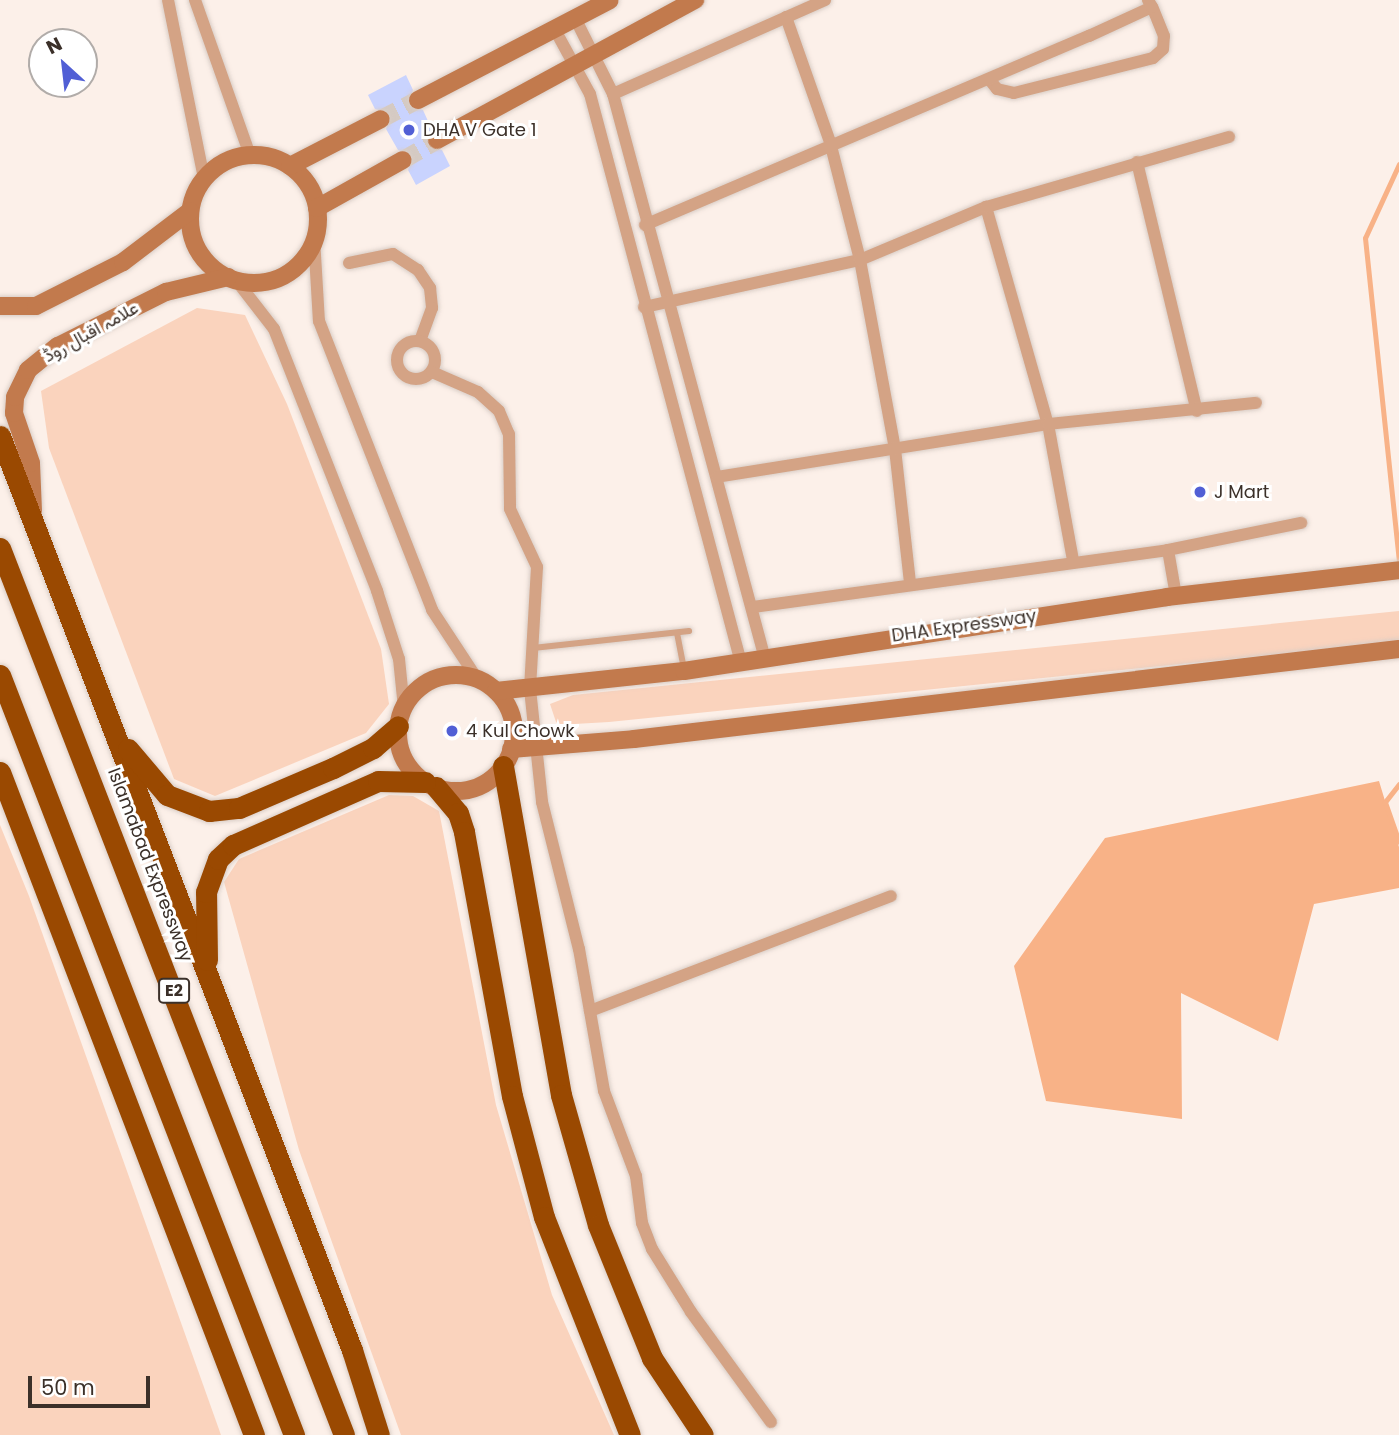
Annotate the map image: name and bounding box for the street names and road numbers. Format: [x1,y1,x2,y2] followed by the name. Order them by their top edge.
[40,297,142,367] street label: علامہ اقبال روڈ
[890,605,1038,647] street label: DHA Expressway
[103,765,197,965] street label: Islamabad Expressway
[156,979,192,1004] road number: E2

